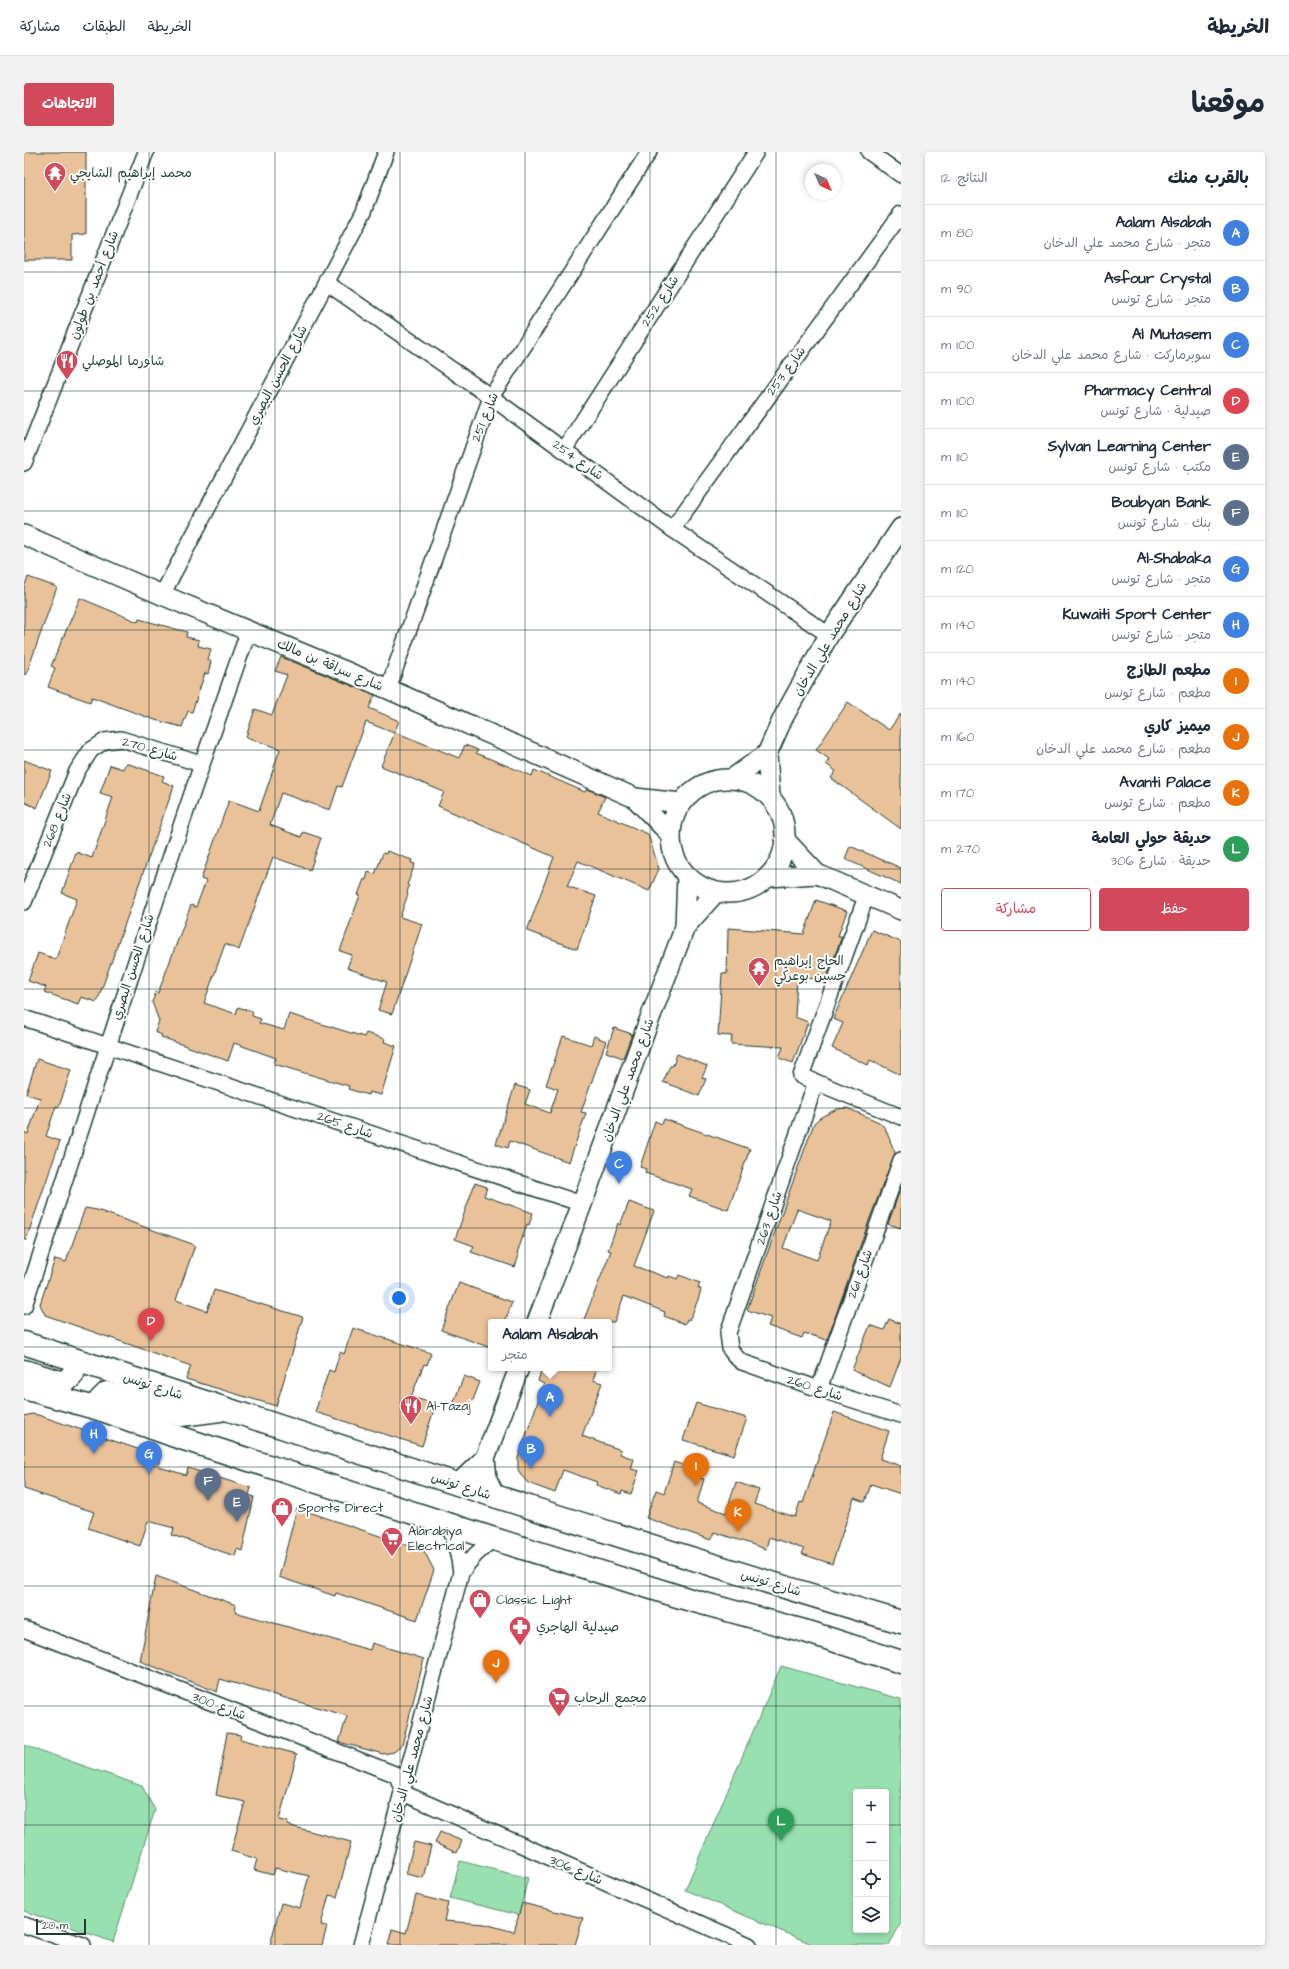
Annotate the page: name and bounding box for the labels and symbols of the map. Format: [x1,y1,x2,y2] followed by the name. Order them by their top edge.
[42,160,68,193] temple icon: محمد إبراهيم الشايجي
[70,164,192,184] place label: محمد إبراهيم الشايجي
[805,164,841,200] north arrow
[65,228,123,342] street label: شارع أحمد بن طولون
[637,272,683,330] street label: شارع 252
[244,322,312,428] street label: شارع الحسن البصري
[762,343,810,399] street label: شارع 253
[54,348,80,381] restaurant icon: شاورما الموصلي
[82,352,164,372] place label: شاورما الموصلي
[467,390,503,444] street label: شارع 251
[549,435,607,485] street label: شارع 254
[789,579,873,700] street label: شارع محمد علي الدخان
[274,635,386,695] street label: شارع سراقة بن مالك
[120,732,180,766] street label: شارع 270
[38,790,76,850] street label: شارع 268
[107,912,159,1022] street label: شارع الحسن البصري
[774,952,846,987] place label: الحاج إبراهيم حسين بوعركي
[746,955,772,988] temple icon: الحاج إبراهيم حسين بوعركي
[597,1016,661,1145] street label: شارع محمد علي الدخان
[315,1107,375,1143] street label: شارع 265
[606,1151,632,1184] pin: C
[751,1189,787,1247] street label: شارع 263
[843,1247,877,1301] street label: شارع 261
[389,1288,409,1308] your location
[138,1308,164,1341] pin: D
[121,1368,185,1404] street label: شارع تونس
[785,1371,845,1405] street label: شارع 260
[537,1384,563,1417] pin: A
[398,1393,424,1426] restaurant icon: Al-Tazaj
[426,1397,471,1415] place label: Al-Tazaj
[81,1421,107,1454] pin: H
[518,1436,544,1469] pin: B
[136,1441,162,1474] pin: G
[683,1453,709,1486] pin: I
[195,1468,221,1501] pin: F
[429,1468,493,1504] street label: شارع تونس
[224,1489,250,1522] pin: E
[269,1495,295,1528] shop icon: Sports Direct
[298,1499,384,1517] place label: Sports Direct
[725,1499,751,1532] pin: K
[408,1522,464,1555] place label: Alarabiya Electrical
[379,1525,405,1558] supermarket icon: Alarabiya Electrical
[739,1565,803,1601] street label: شارع تونس
[467,1587,493,1620] shop icon: Classic Light
[496,1591,572,1610] place label: Classic Light
[507,1614,533,1647] pharmacy icon: صيدلية الهاجري
[536,1618,619,1636] place label: صيدلية الهاجري
[483,1650,509,1683] pin: J
[546,1685,572,1718] supermarket icon: مجمع الرحاب
[189,1687,249,1725] street label: شارع 300
[574,1689,646,1708] place label: مجمع الرحاب
[386,1694,439,1825] street label: شارع محمد علي الدخان
[768,1808,794,1841] pin: L
[547,1851,605,1889] street label: شارع 306
[36,1917,86,1936] scale bar

